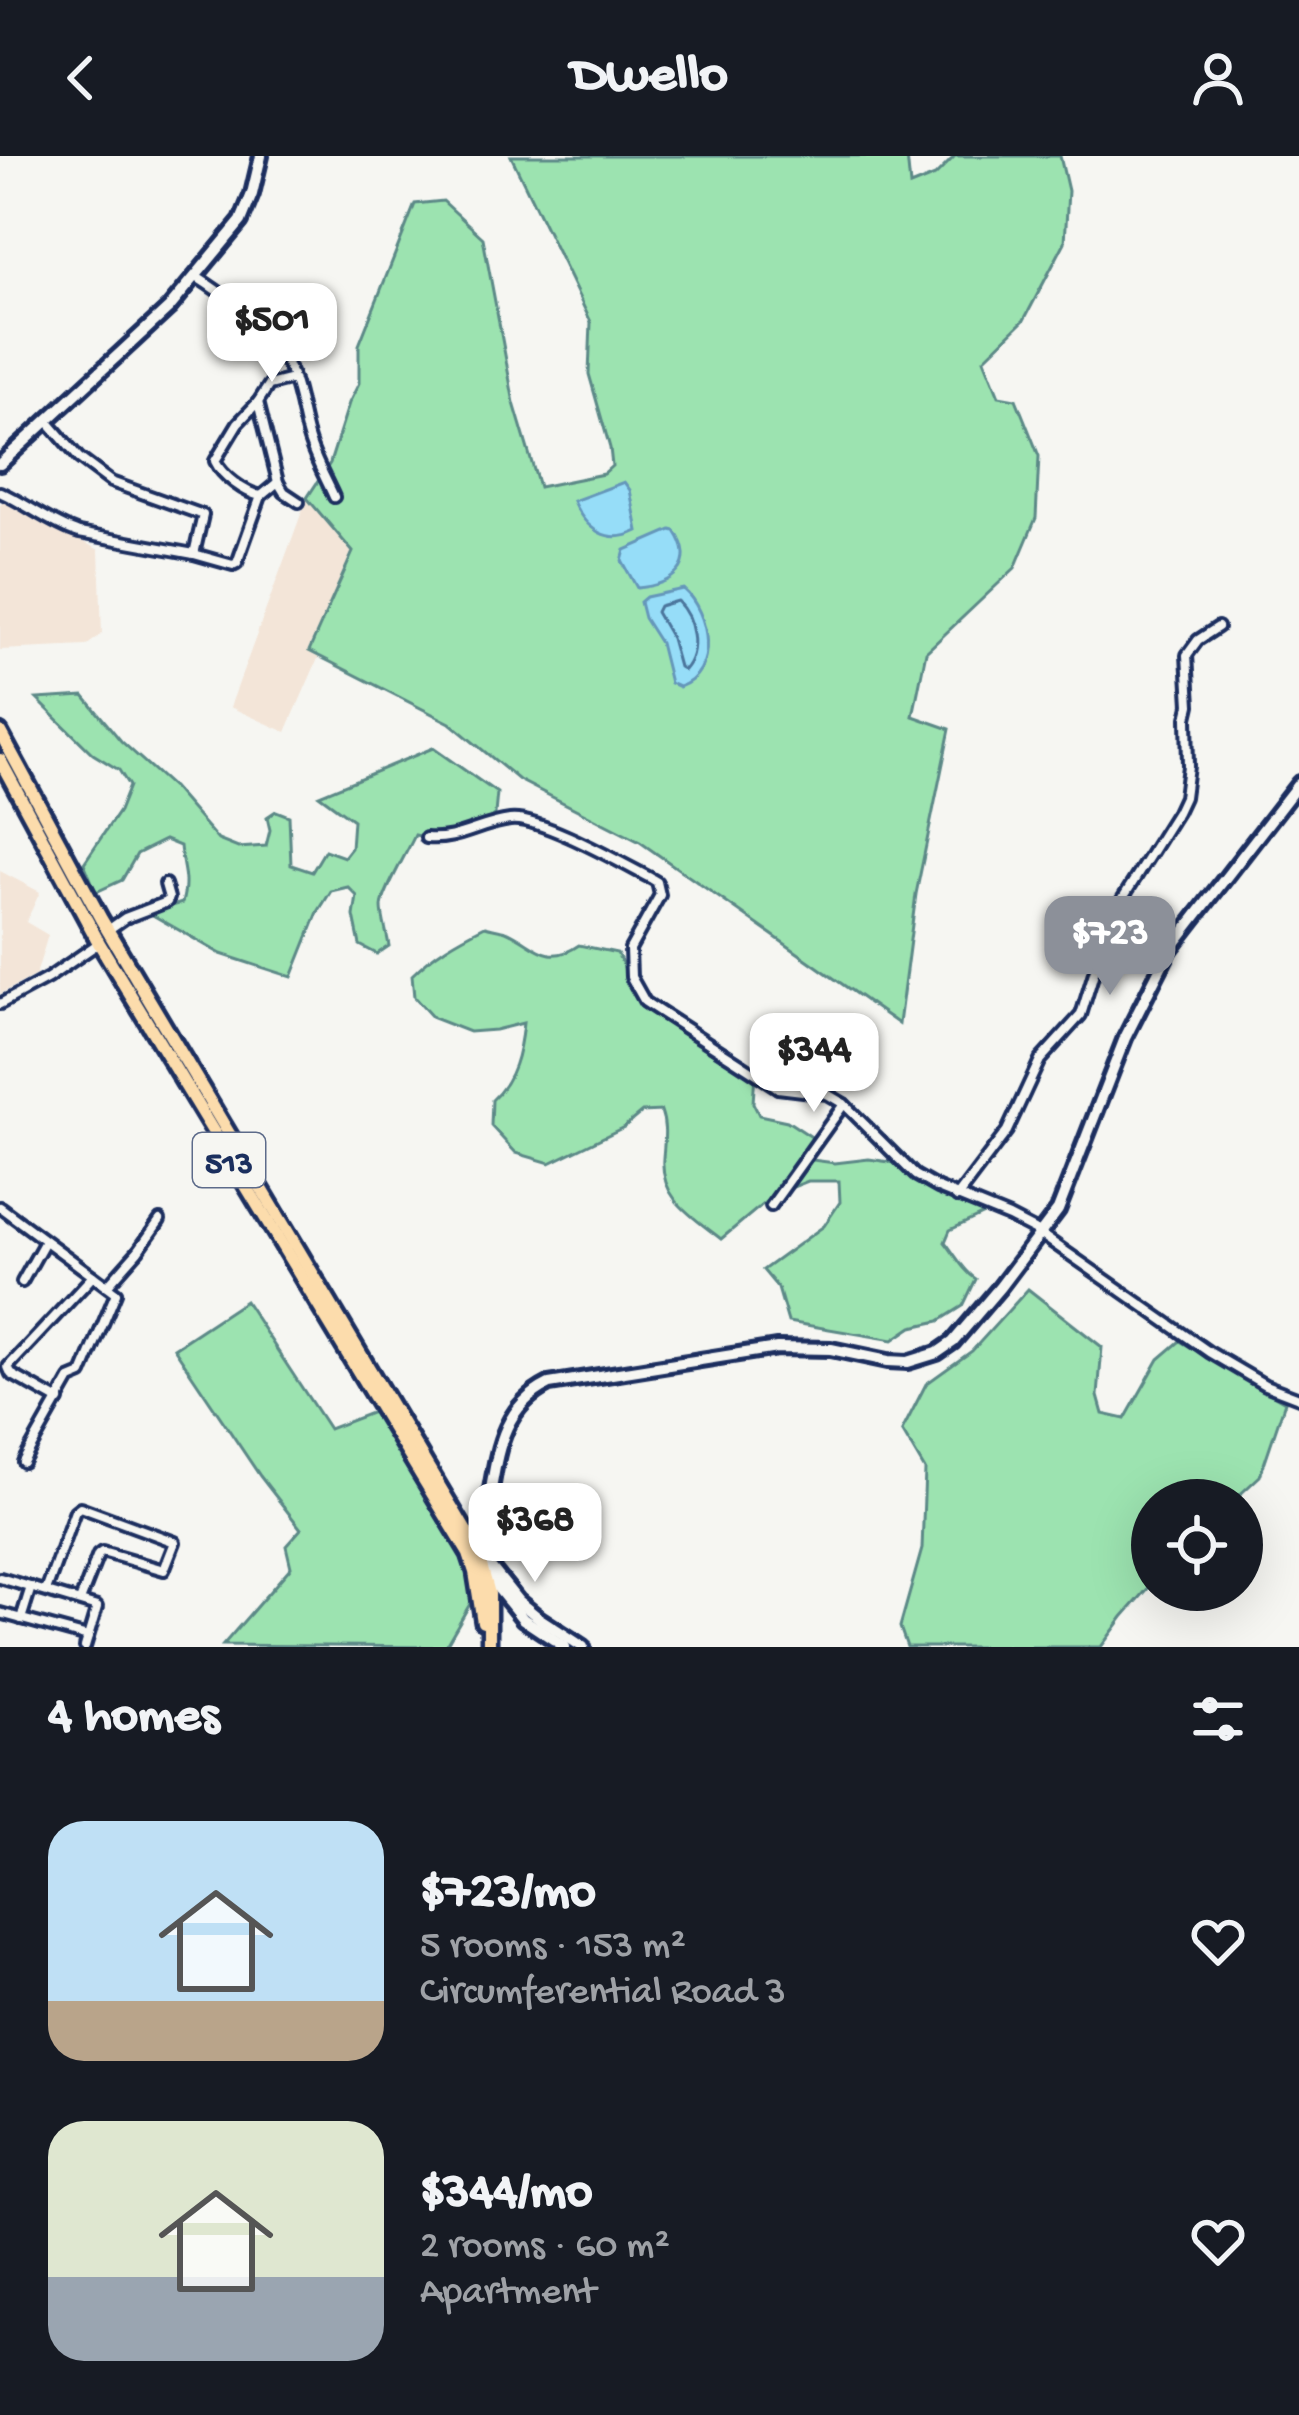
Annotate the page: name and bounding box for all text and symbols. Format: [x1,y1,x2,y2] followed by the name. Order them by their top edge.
[48,45,114,111] icon: back
[1185,45,1251,111] icon: person
[571,46,728,110] text: Dwello
[201,283,343,385] pin: $501
[234,299,310,345] text: $501
[1039,896,1181,998] pin: $723
[1071,912,1149,958] text: $723
[743,1013,885,1115] pin: $344
[777,1029,851,1075] text: $344
[193,1133,265,1187] road number: 513
[1131,1479,1263,1611] map controls
[1131,1479,1263,1611] button: locate
[464,1483,606,1585] pin: $368
[496,1499,574,1545] text: $368
[1185,1686,1251,1752] icon: filters
[48,1689,219,1749] text: 4 homes
[420,1865,596,1925] text: $723/mo
[144,1869,288,2013] icon: home
[1185,1908,1251,1974] icon: heart
[420,1925,686,1971] text: 5 rooms · 153 m²
[420,1971,786,2017] text: Circumferential Road 3
[420,2165,593,2225] text: $344/mo
[144,2169,288,2313] icon: home
[1185,2208,1251,2274] icon: heart
[420,2225,670,2271] text: 2 rooms · 60 m²
[420,2271,596,2317] text: Apartment

